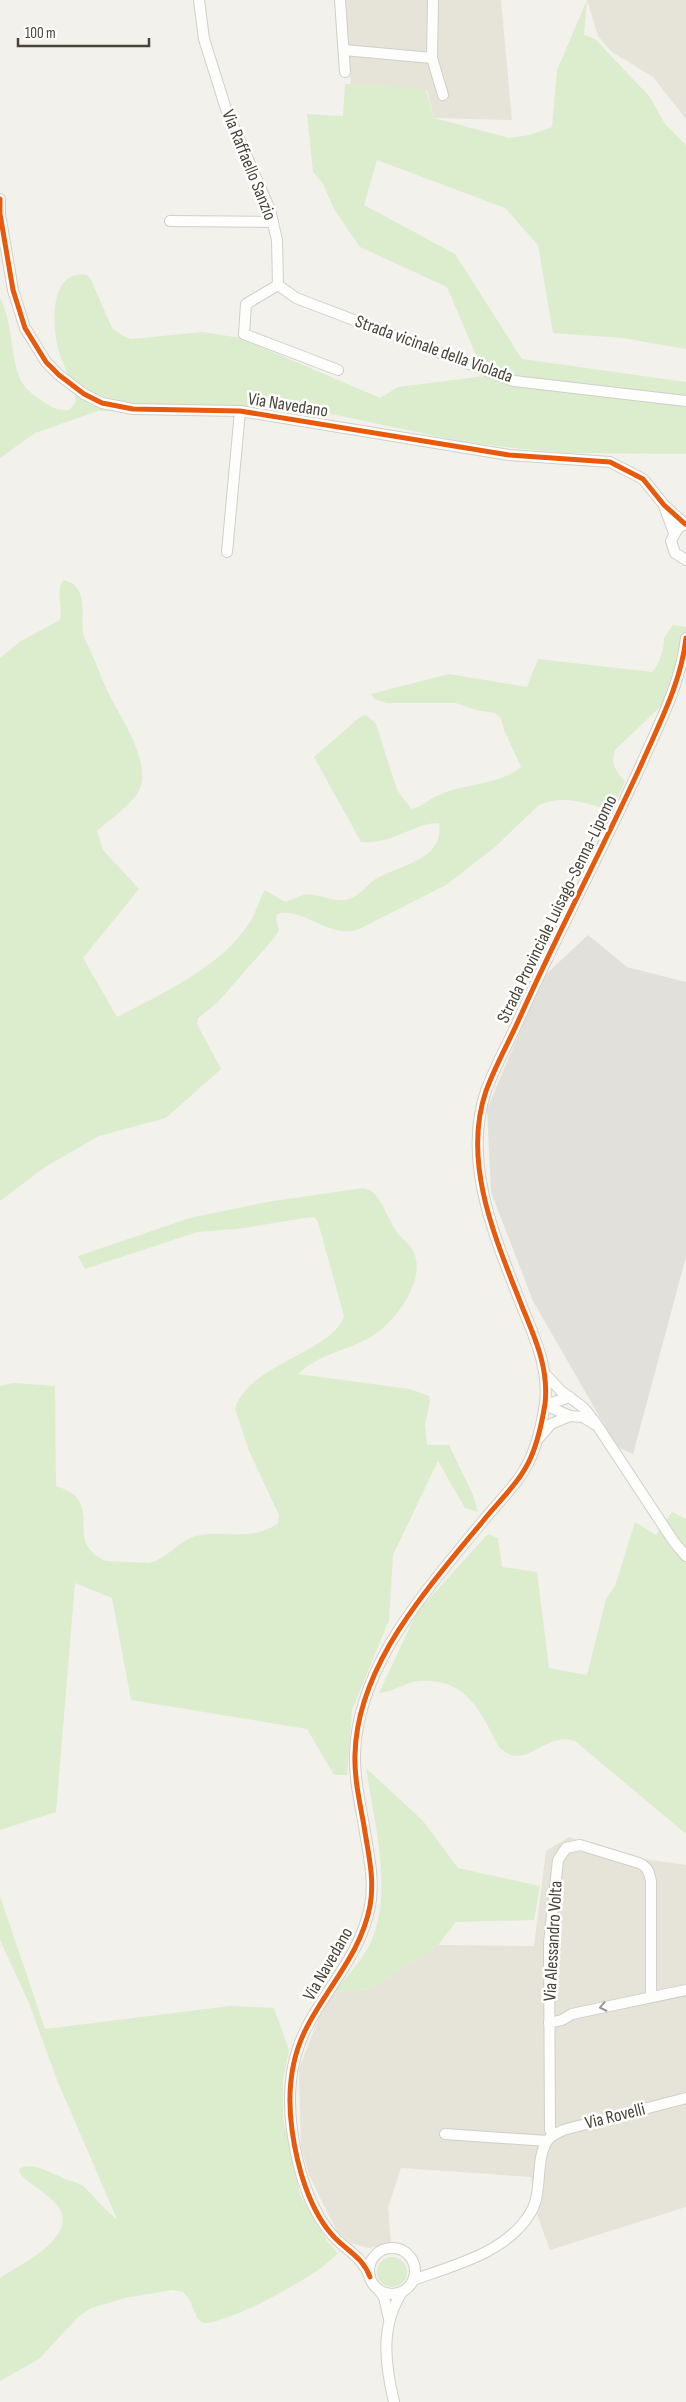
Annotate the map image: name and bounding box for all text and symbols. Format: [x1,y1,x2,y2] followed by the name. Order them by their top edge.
[18,15,149,47] scale bar
[25,24,56,43] text: 100 m
[217,107,281,223] street label: Via Raffaello Sanzio
[352,311,516,387] street label: Strada vicinale della Violada
[246,388,330,422] street label: Via Navedano
[493,792,621,1026] street label: Strada Provinciale Luisago-Senna-Lipomo
[539,1880,567,2002] street label: Via Alessandro Volta
[299,1924,357,2004] street label: Via Navedano
[599,2001,608,2012] one-way arrow
[583,2098,647,2134] street label: Via Rovelli

